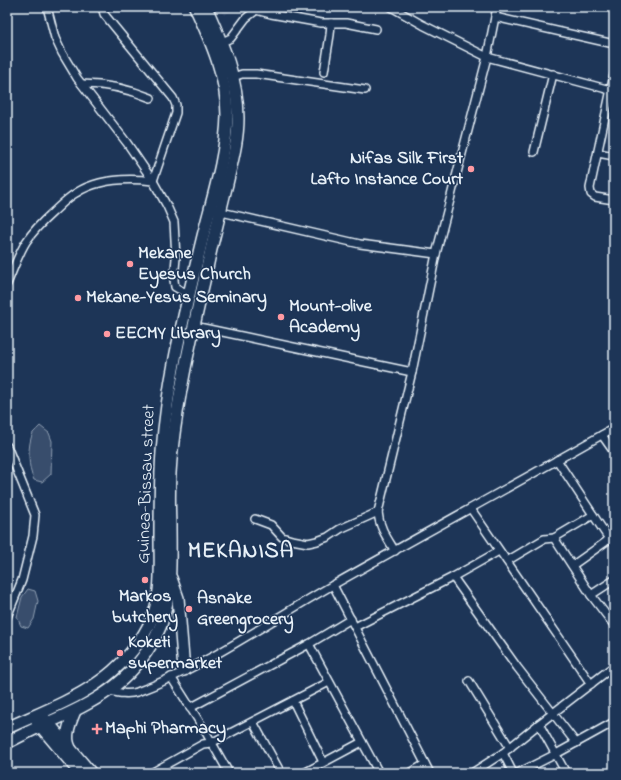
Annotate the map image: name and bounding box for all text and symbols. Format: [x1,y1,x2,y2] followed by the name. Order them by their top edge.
[311,146,464,193] place label: Nifas Silk First Lafto Instance Court
[466,164,476,174] marker: Nifas Silk First Lafto Instance Court
[138,241,251,289] place label: Mekane Eyesus Church
[125,259,135,269] marker: Mekane Eyesus Church
[86,285,267,312] place label: Mekane-Yesus Seminary
[73,293,83,303] marker: Mekane-Yesus Seminary
[289,294,373,342] place label: Mount-olive Academy
[276,312,286,322] marker: Mount-olive Academy
[115,321,221,348] place label: EECMY Library
[102,329,112,339] marker: EECMY Library
[131,404,163,564] street label: Guinea-Bissau street
[188,536,294,568] district label: MEKANISA
[140,575,150,585] marker: Markos butchery
[112,584,178,632] place label: Markos butchery
[197,586,294,634] place label: Asnake Greengrocery
[184,604,194,614] marker: Asnake Greengrocery
[128,630,223,677] place label: Koketi supermarket
[115,648,125,658] marker: Koketi supermarket
[105,716,226,743] place label: Maphi Pharmacy
[92,724,102,734] marker: Maphi Pharmacy

